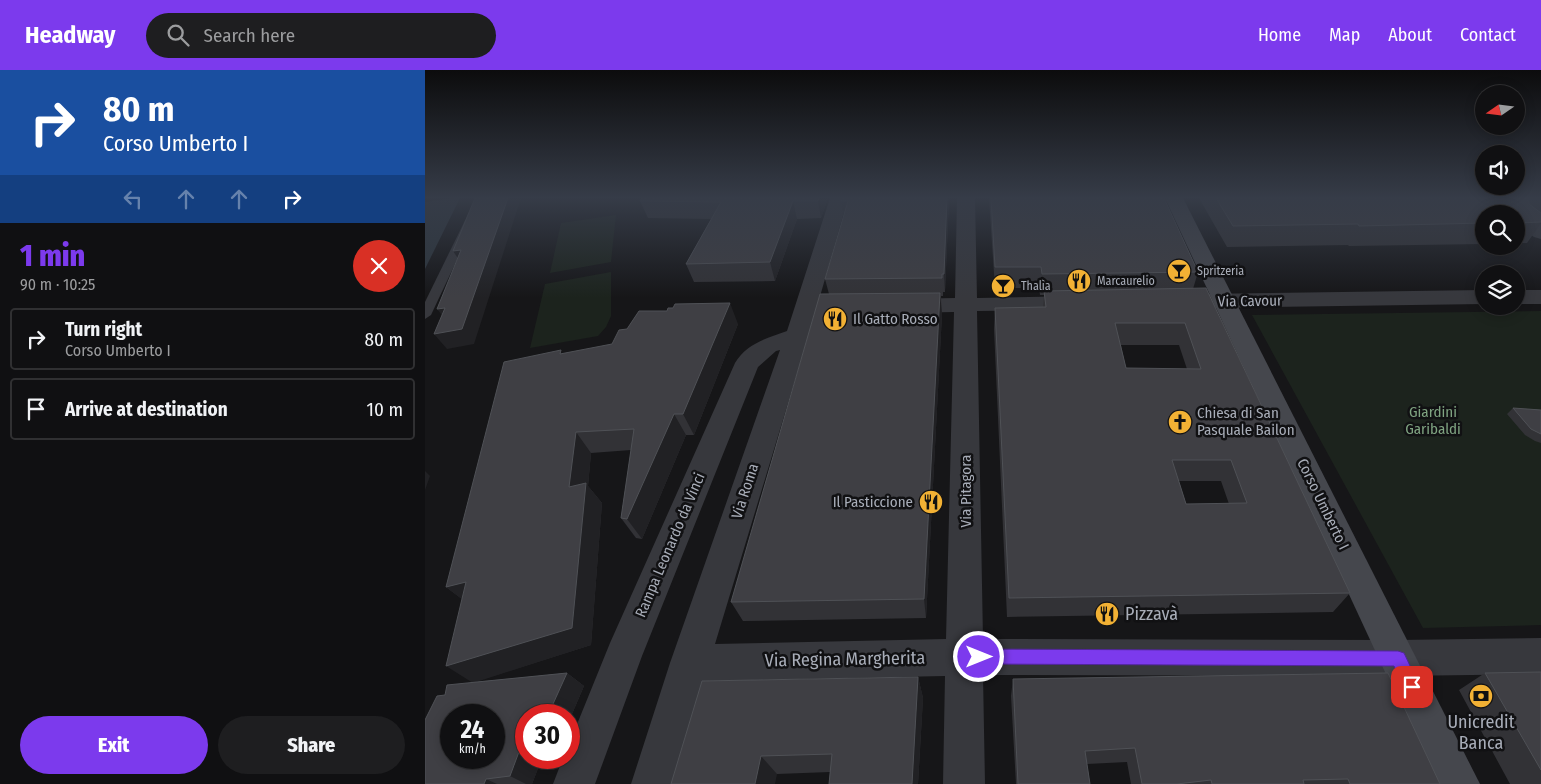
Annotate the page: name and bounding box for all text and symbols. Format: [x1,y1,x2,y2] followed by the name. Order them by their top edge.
[146,13,496,58] search box
[25,21,116,49] text: Headway
[164,21,192,49] icon: search
[204,24,295,47] text: Search here
[1258,24,1301,46] text: Home
[1329,24,1360,46] text: Map
[1388,24,1432,46] text: About
[1460,24,1516,46] text: Contact
[1475,85,1525,135] north arrow
[1475,85,1525,315] map controls
[103,88,175,130] text: 80 m
[20,90,85,155] icon: right
[103,130,248,157] text: Corso Umberto I
[1475,145,1525,195] button: sound
[119,185,147,213] icon: left
[172,185,200,213] icon: ahead
[225,185,253,213] icon: ahead
[278,185,306,213] icon: right
[1475,205,1525,255] button: search
[20,238,85,274] text: 1 min
[353,240,405,292] button: close
[1166,258,1192,284] bar icon: Spritzeria
[1197,264,1244,278] place label: Spritzeria
[1475,265,1525,315] button: layers
[1066,268,1092,294] restaurant icon: Marcaurelio
[990,273,1016,299] bar icon: Thalìa
[1097,274,1155,288] place label: Marcaurelio
[20,275,95,294] text: 90 m · 10:25
[1021,279,1051,293] place label: Thalìa
[1218,291,1283,311] street label: Via Cavour
[822,306,848,332] restaurant icon: Il Gatto Rosso
[853,310,938,328] place label: Il Gatto Rosso
[65,318,142,341] text: Turn right
[22,325,50,353] icon: right
[365,328,403,351] text: 80 m
[65,341,171,360] text: Corso Umberto I
[22,395,50,423] icon: arrive
[65,398,228,421] text: Arrive at destination
[367,398,403,421] text: 10 m
[1405,403,1461,438] park label: Giardini Garibaldi
[1197,404,1295,439] place label: Chiesa di San Pasquale Bailon
[1167,409,1193,435] church icon: Chiesa di San Pasquale Bailon
[957,455,975,527] street label: Via Pitagora
[1293,456,1353,552] street label: Corso Umberto I
[728,461,762,521] street label: Via Roma
[631,470,709,620] street label: Rampa Leonardo da Vinci
[918,489,944,515] restaurant icon: Il Pasticcione
[833,493,913,511] place label: Il Pasticcione
[1094,601,1120,627] restaurant icon: Pizzavà
[1125,603,1178,625] place label: Pizzavà
[952,630,1004,682] position arrow
[765,647,926,671] street label: Via Regina Margherita
[1391,666,1433,708] pin
[1398,673,1426,701] icon: arrive
[1468,683,1494,709] bank icon: Unicredit Banca
[515,704,580,769] speed limit sign: 30
[1447,711,1515,754] place label: Unicredit Banca
[461,715,484,745] text: 24
[20,716,208,774] button: Exit
[218,716,405,774] button: Share
[459,742,486,756] text: km/h

